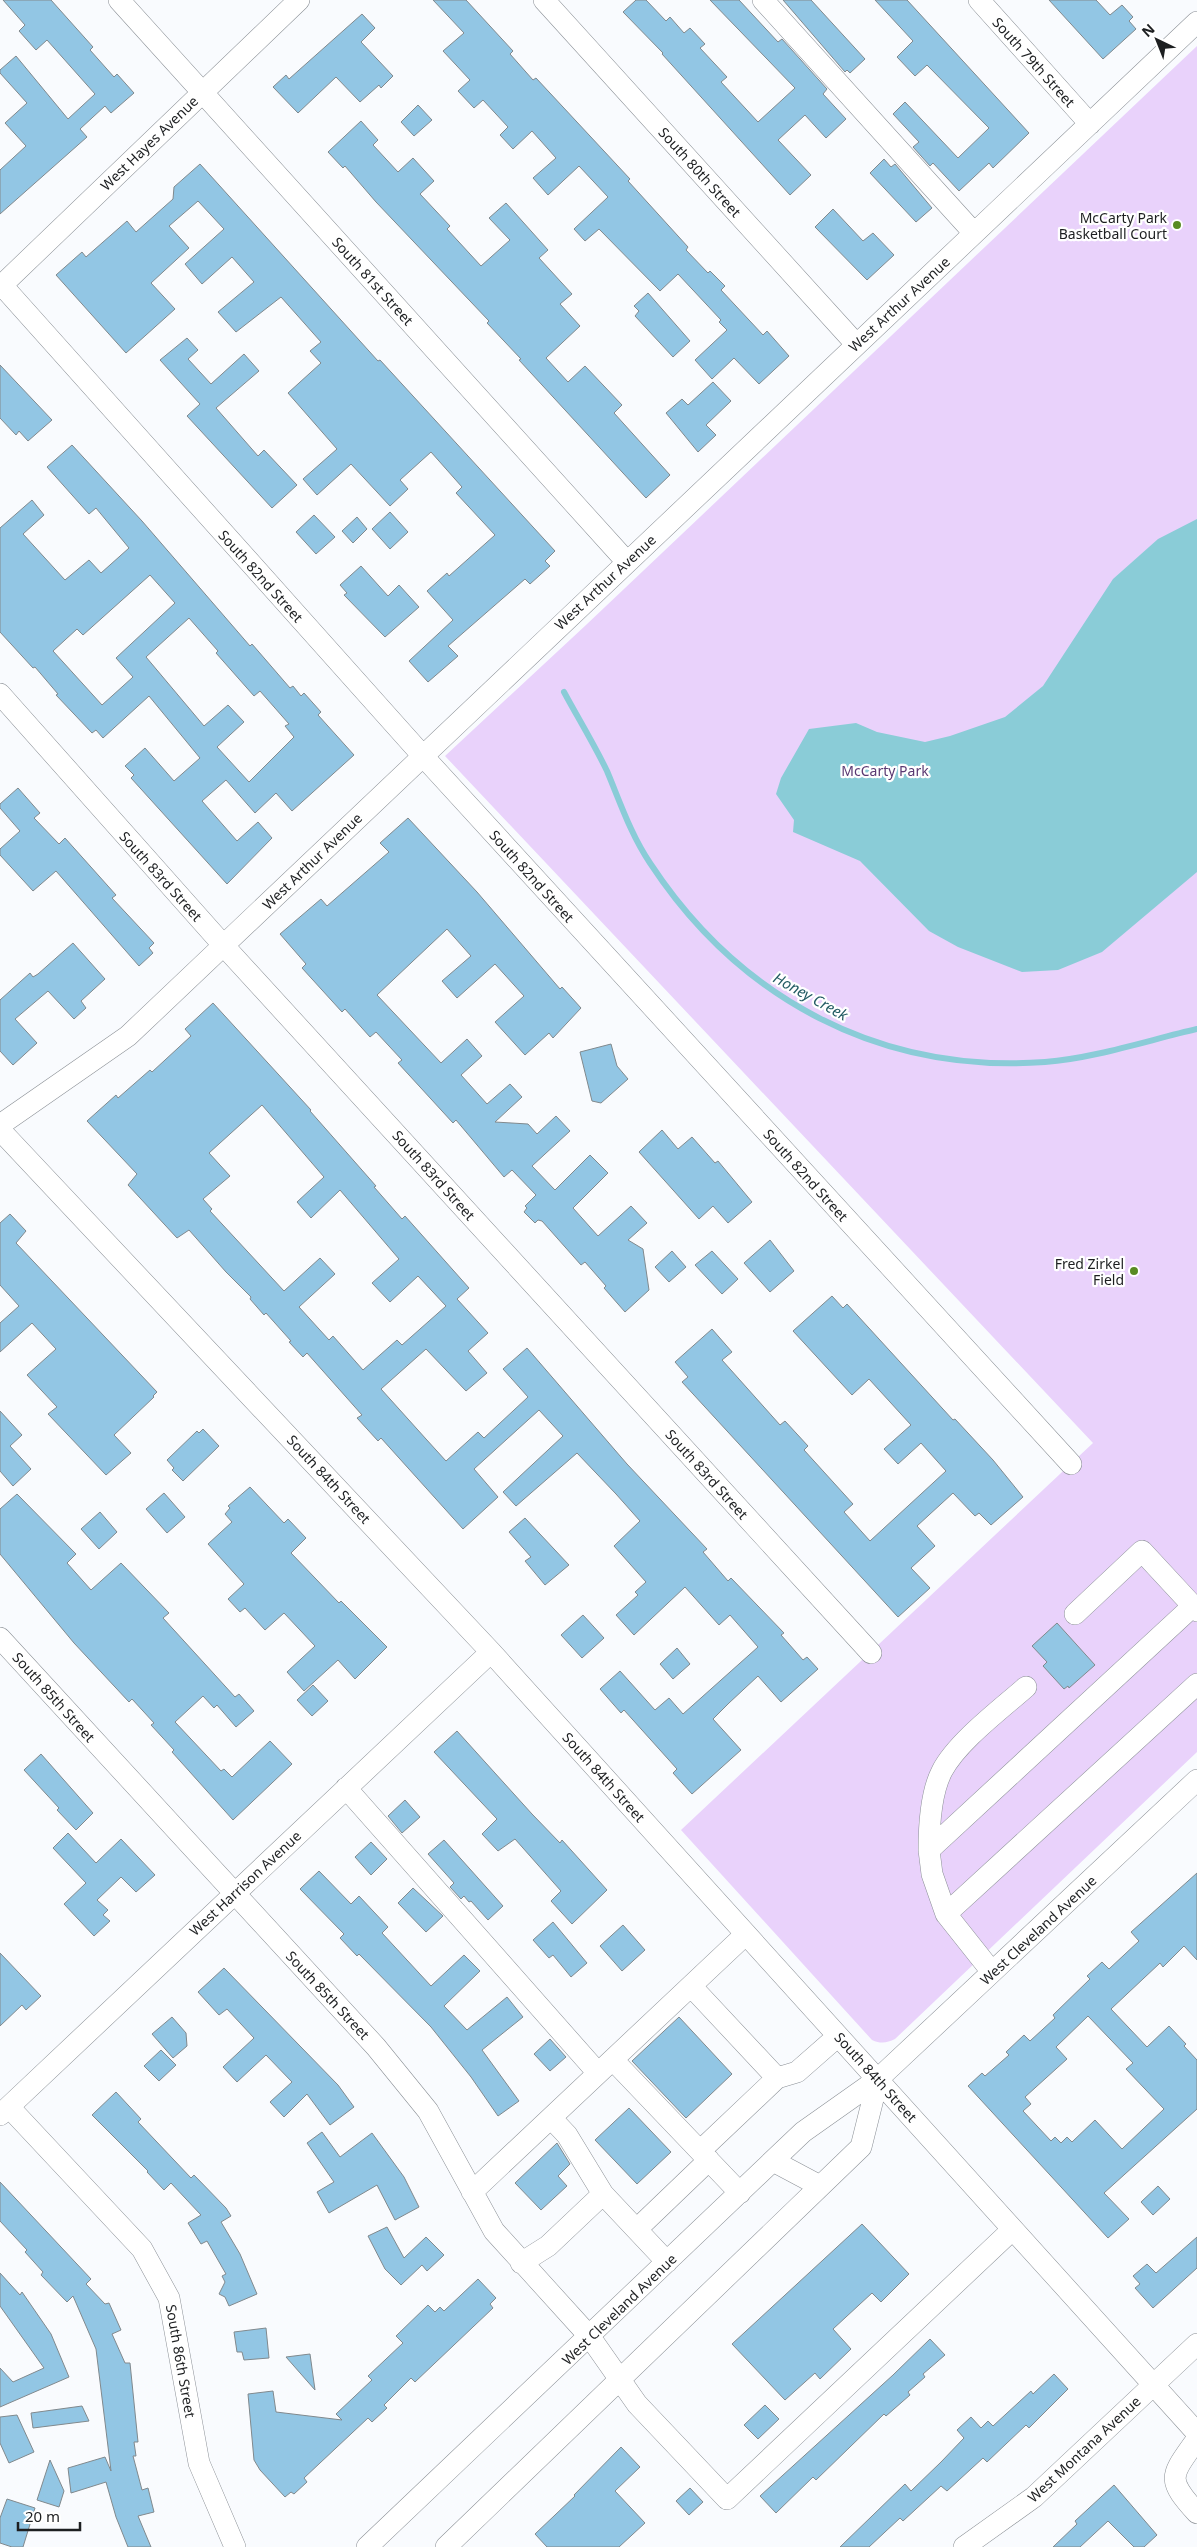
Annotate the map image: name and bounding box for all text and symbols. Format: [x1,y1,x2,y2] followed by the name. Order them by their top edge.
[989,13,1079,111] street label: South 79th Street
[1132,15,1182,65] north arrow
[1137,19,1158,41] text: N
[96,91,202,195] street label: West Hayes Avenue
[655,123,745,221] street label: South 80th Street
[1059,208,1168,243] place label: McCarty Park Basketball Court
[1171,219,1183,231] marker: McCarty Park Basketball Court
[328,233,418,329] street label: South 81st Street
[844,252,954,356] street label: West Arthur Avenue
[214,526,308,626] street label: South 82nd Street
[550,530,660,634] street label: West Arthur Avenue
[841,761,929,780] park label: McCarty Park
[258,808,366,914] street label: West Arthur Avenue
[485,826,579,926] street label: South 82nd Street
[115,827,207,925] street label: South 83rd Street
[770,967,852,1025] water label: Honey Creek
[759,1125,853,1225] street label: South 82nd Street
[388,1126,480,1224] street label: South 83rd Street
[1055,1254,1124,1289] place label: Fred Zirkel Field
[1128,1265,1140,1277] marker: Fred Zirkel Field
[661,1425,753,1523] street label: South 83rd Street
[283,1431,375,1527] street label: South 84th Street
[9,1648,99,1746] street label: South 85th Street
[559,1728,649,1826] street label: South 84th Street
[185,1826,305,1940] street label: West Harrison Avenue
[976,1871,1100,1989] street label: West Cleveland Avenue
[282,1947,374,2043] street label: South 85th Street
[831,2028,921,2126] street label: South 84th Street
[557,2249,681,2369] street label: West Cleveland Avenue
[162,2303,200,2419] street label: South 86th Street
[1023,2391,1145,2506] street label: West Montana Avenue
[18,2500,80,2532] scale bar
[25,2506,60,2526] text: 20 m

